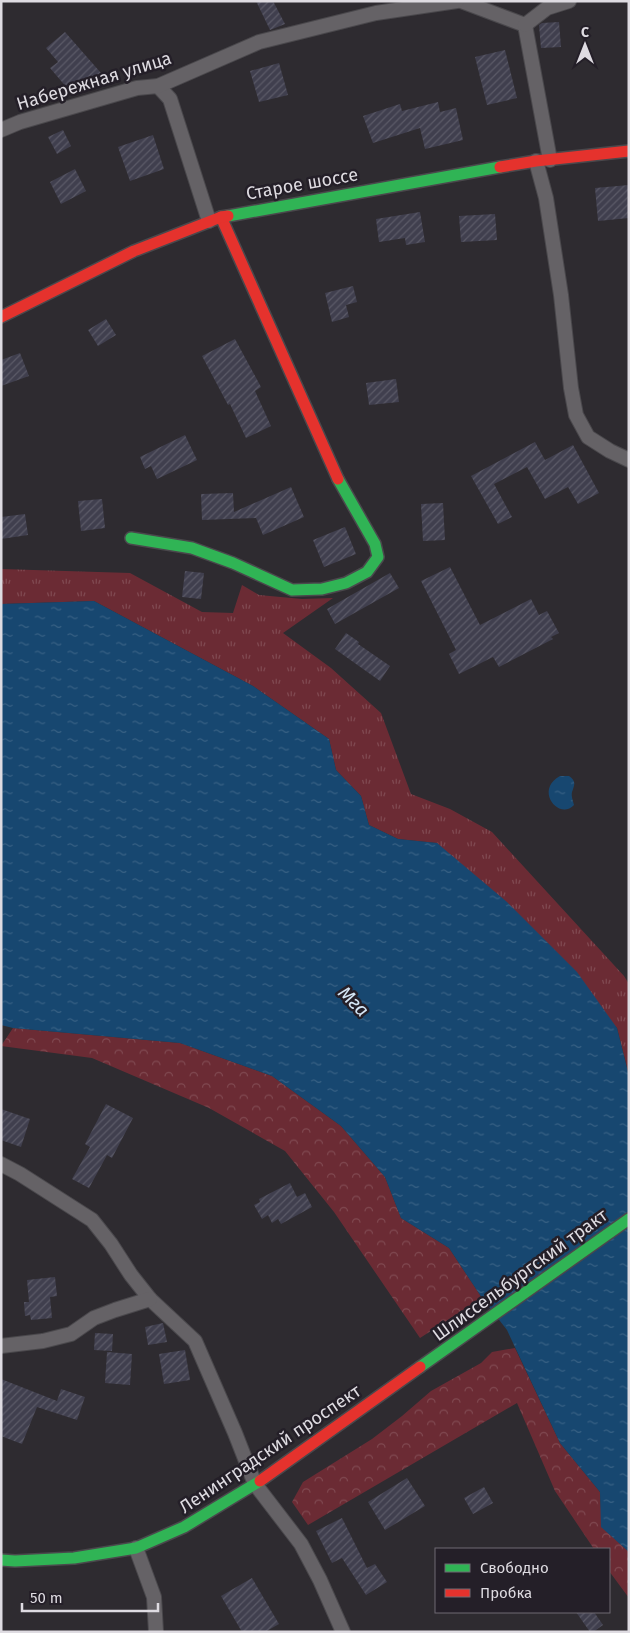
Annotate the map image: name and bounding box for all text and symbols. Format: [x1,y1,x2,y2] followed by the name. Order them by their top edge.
[560,20,610,70] north arrow
[581,24,589,41] text: С
[14,47,174,115] street label: Набережная улица
[244,163,360,205] street label: Старое шоссе
[333,981,374,1022] water label: Мга
[428,1204,613,1346] street label: Шлиссельбургский тракт
[175,1379,366,1518] street label: Ленинградский проспект
[435,1548,610,1613] legend
[480,1559,549,1577] text: Свободно
[22,1580,159,1612] scale bar
[480,1584,532,1602] text: Пробка
[30,1589,63,1607] text: 50 m

